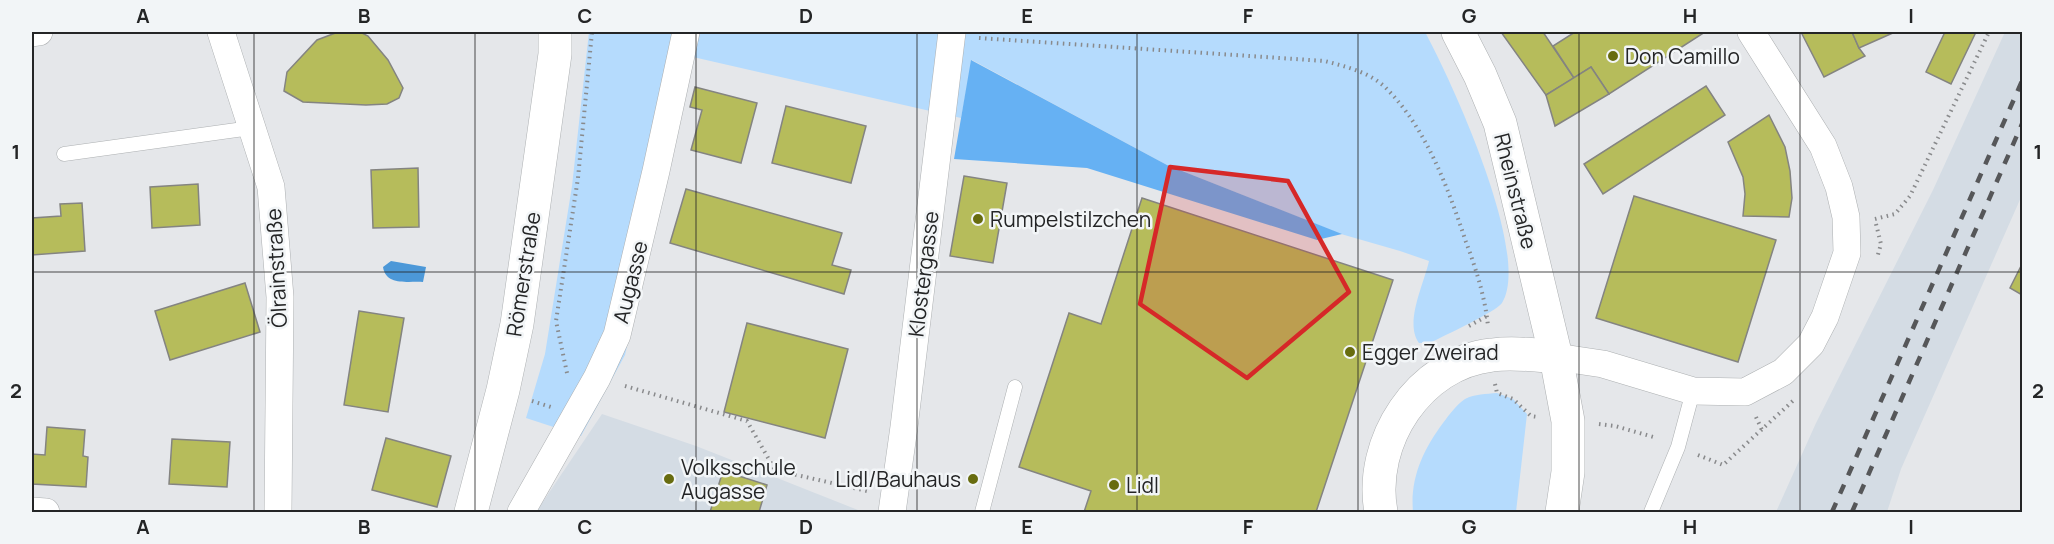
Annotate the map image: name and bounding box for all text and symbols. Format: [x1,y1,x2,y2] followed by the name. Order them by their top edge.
[136,2,150,29] text: A
[358,2,371,29] text: B
[578,2,592,29] text: C
[799,2,813,29] text: D
[1021,2,1033,29] text: E
[1243,2,1254,29] text: F
[1462,2,1477,29] text: G
[1683,2,1697,29] text: H
[1908,2,1914,29] text: I
[1625,42,1740,70] place label: Don Camillo
[1606,49,1620,63] marker: Don Camillo
[1488,130,1544,252] street label: Rheinstraße
[12,138,20,165] text: 1
[2034,138,2042,165] text: 1
[990,205,1151,233] place label: Rumpelstilzchen
[259,208,293,328] street label: Ölrainstraße
[901,209,945,339] street label: Klostergasse
[499,210,547,338] street label: Römerstraße
[971,212,985,226] marker: Rumpelstilzchen
[606,238,654,326] street label: Augasse
[1362,338,1499,366] place label: Egger Zweirad
[1343,345,1357,359] marker: Egger Zweirad
[10,377,22,404] text: 2
[2032,377,2044,404] text: 2
[681,453,796,505] place label: Volksschule Augasse
[835,465,961,493] place label: Lidl/Bauhaus
[1126,471,1159,499] place label: Lidl
[662,472,676,486] marker: Volksschule Augasse
[966,472,980,486] marker: Lidl/Bauhaus
[1107,478,1121,492] marker: Lidl
[136,513,150,540] text: A
[358,513,371,540] text: B
[578,513,592,540] text: C
[799,513,813,540] text: D
[1021,513,1033,540] text: E
[1243,513,1254,540] text: F
[1462,513,1477,540] text: G
[1683,513,1697,540] text: H
[1908,513,1914,540] text: I

